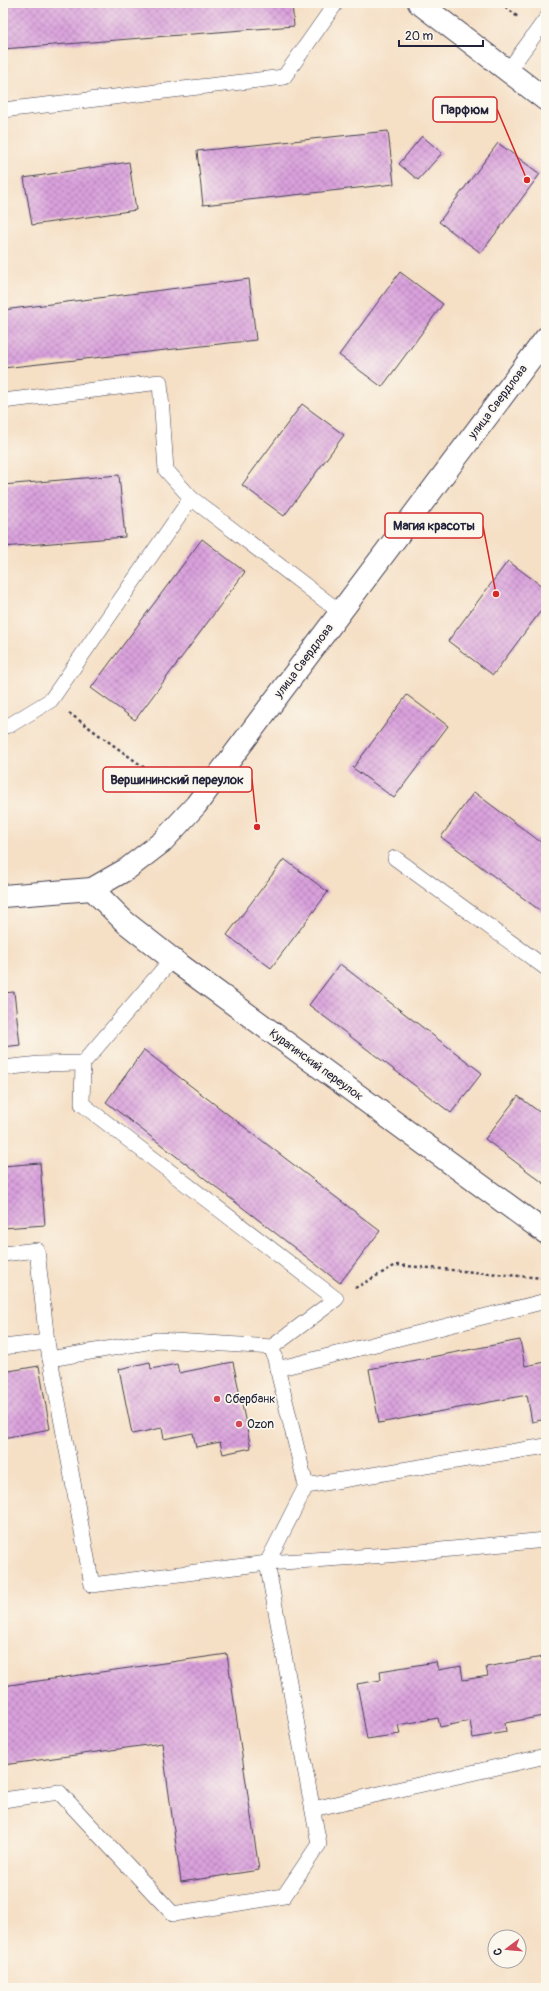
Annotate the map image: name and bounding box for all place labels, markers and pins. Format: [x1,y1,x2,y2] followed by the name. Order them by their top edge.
[433,97,497,122] callout: Парфюм
[385,513,483,538] callout: Магия красоты
[103,767,252,792] callout: Вершининский переулок
[225,1392,276,1407] place label: Сбербанк
[212,1394,222,1404] marker: Сбербанк
[247,1417,274,1432] place label: Ozon
[234,1419,244,1429] marker: Ozon

